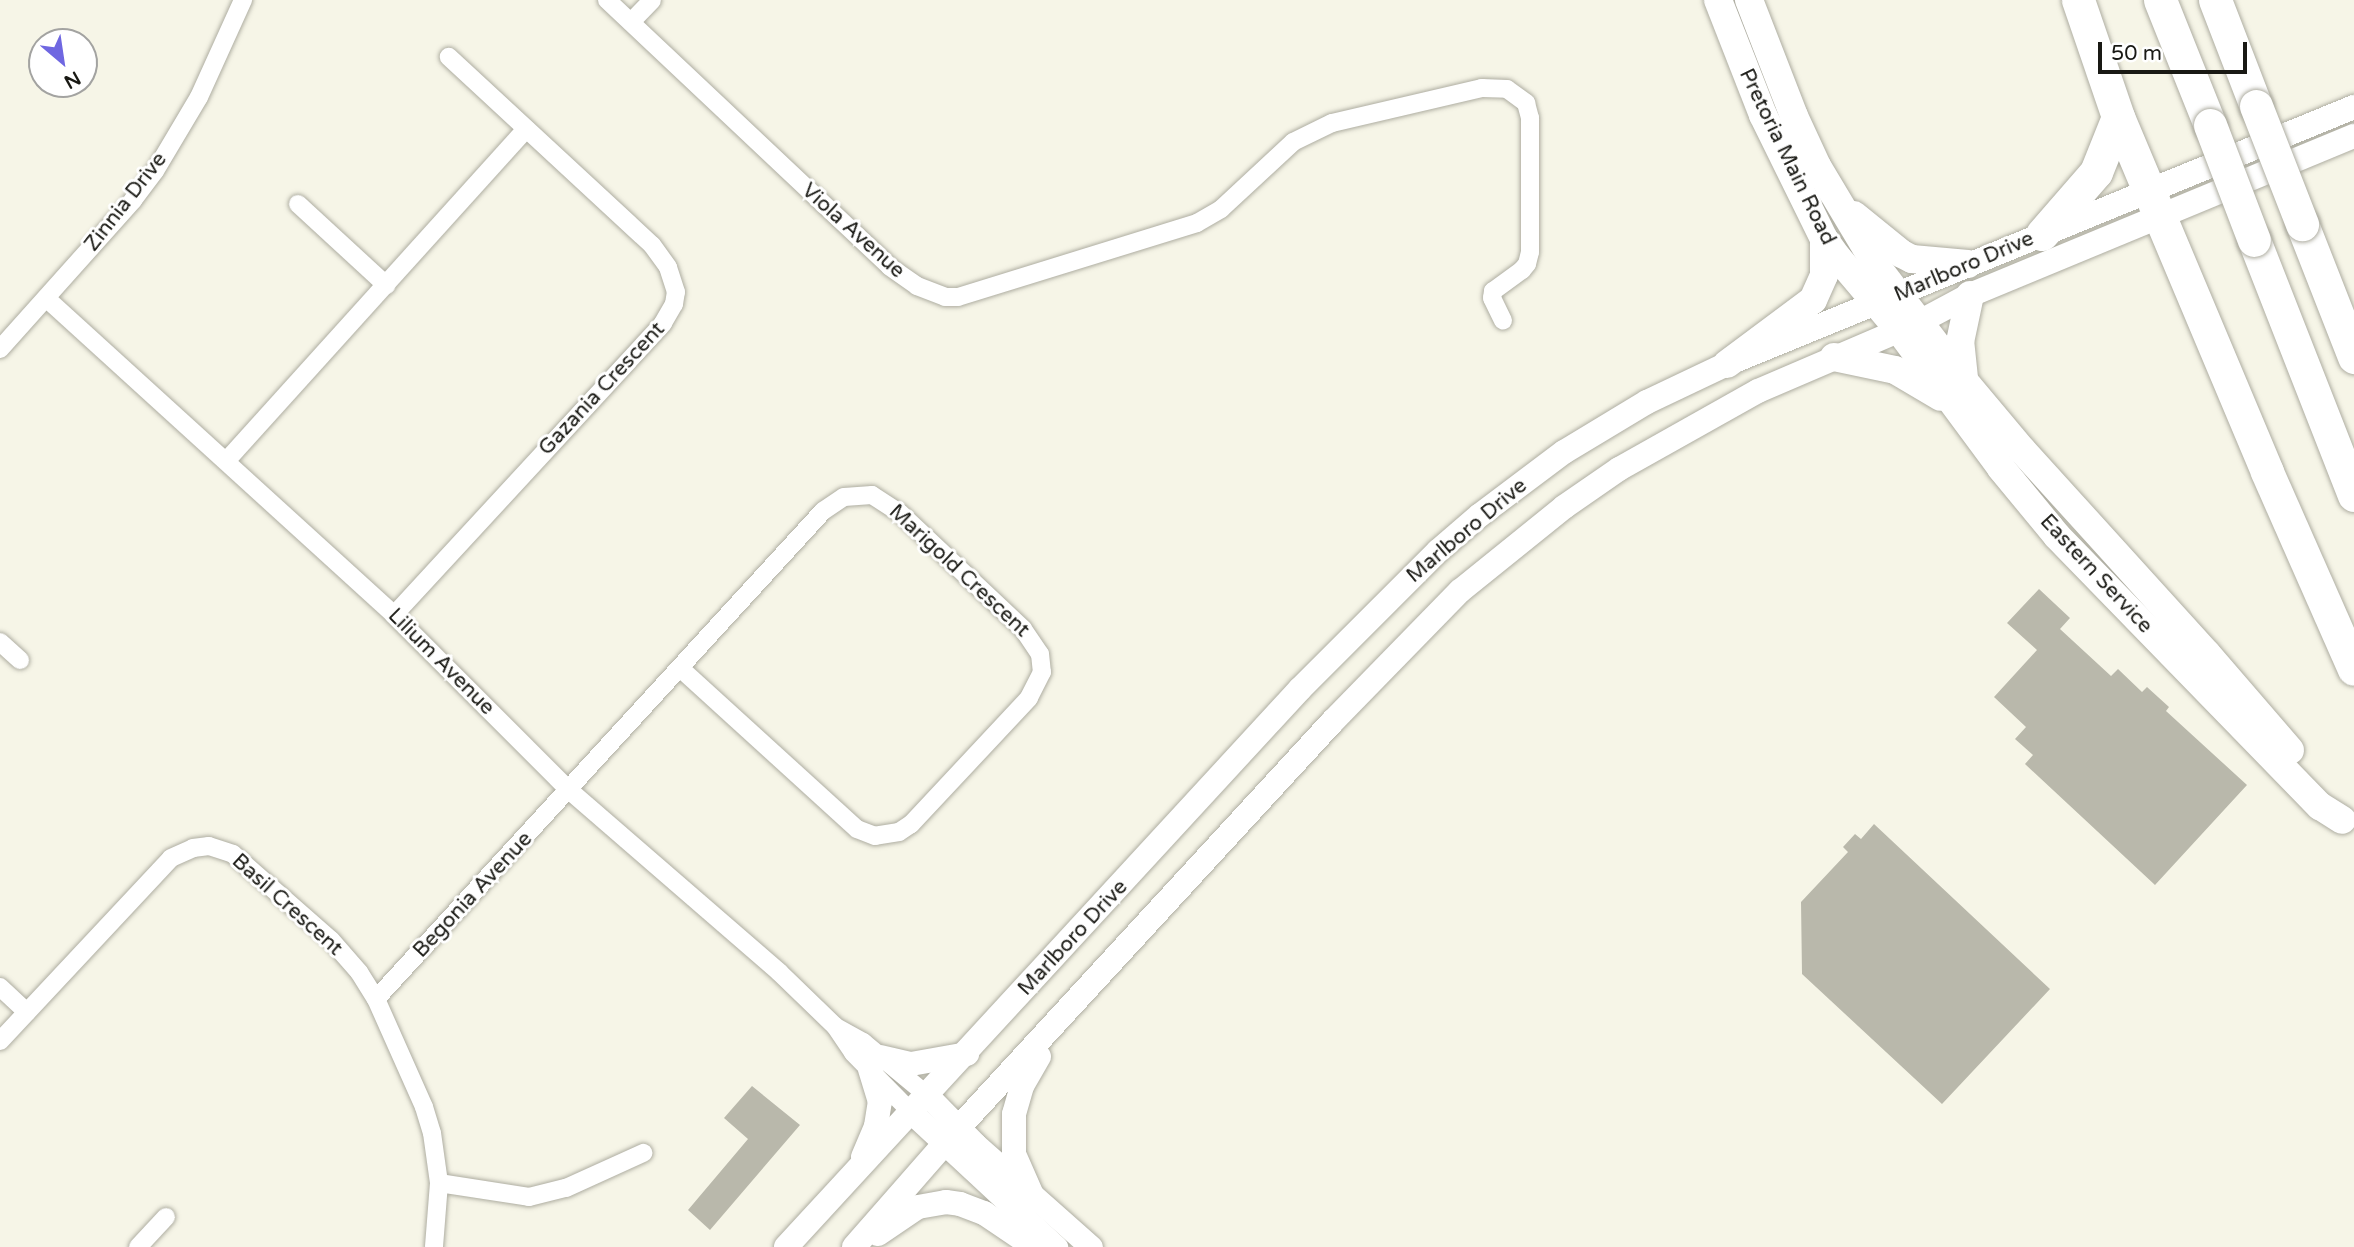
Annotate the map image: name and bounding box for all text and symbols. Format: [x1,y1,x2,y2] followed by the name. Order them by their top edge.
[28,28,98,98] north arrow
[2102,28,2251,72] scale bar
[2111,41,2162,66] text: 50 m
[1733,65,1841,249] street label: Pretoria Main Road
[60,66,84,93] text: N
[80,148,172,256] street label: Zinnia Drive
[796,178,910,284] street label: Viola Avenue
[1890,226,2038,308] street label: Marlboro Drive
[534,317,670,461] street label: Gazania Crescent
[1402,473,1532,589] street label: Marlboro Drive
[883,499,1035,643] street label: Marigold Crescent
[2035,509,2157,639] street label: Eastern Service
[382,603,500,721] street label: Lilium Avenue
[408,827,538,963] street label: Begonia Avenue
[227,849,347,961] street label: Basil Crescent
[1013,875,1133,1001] street label: Marlboro Drive

